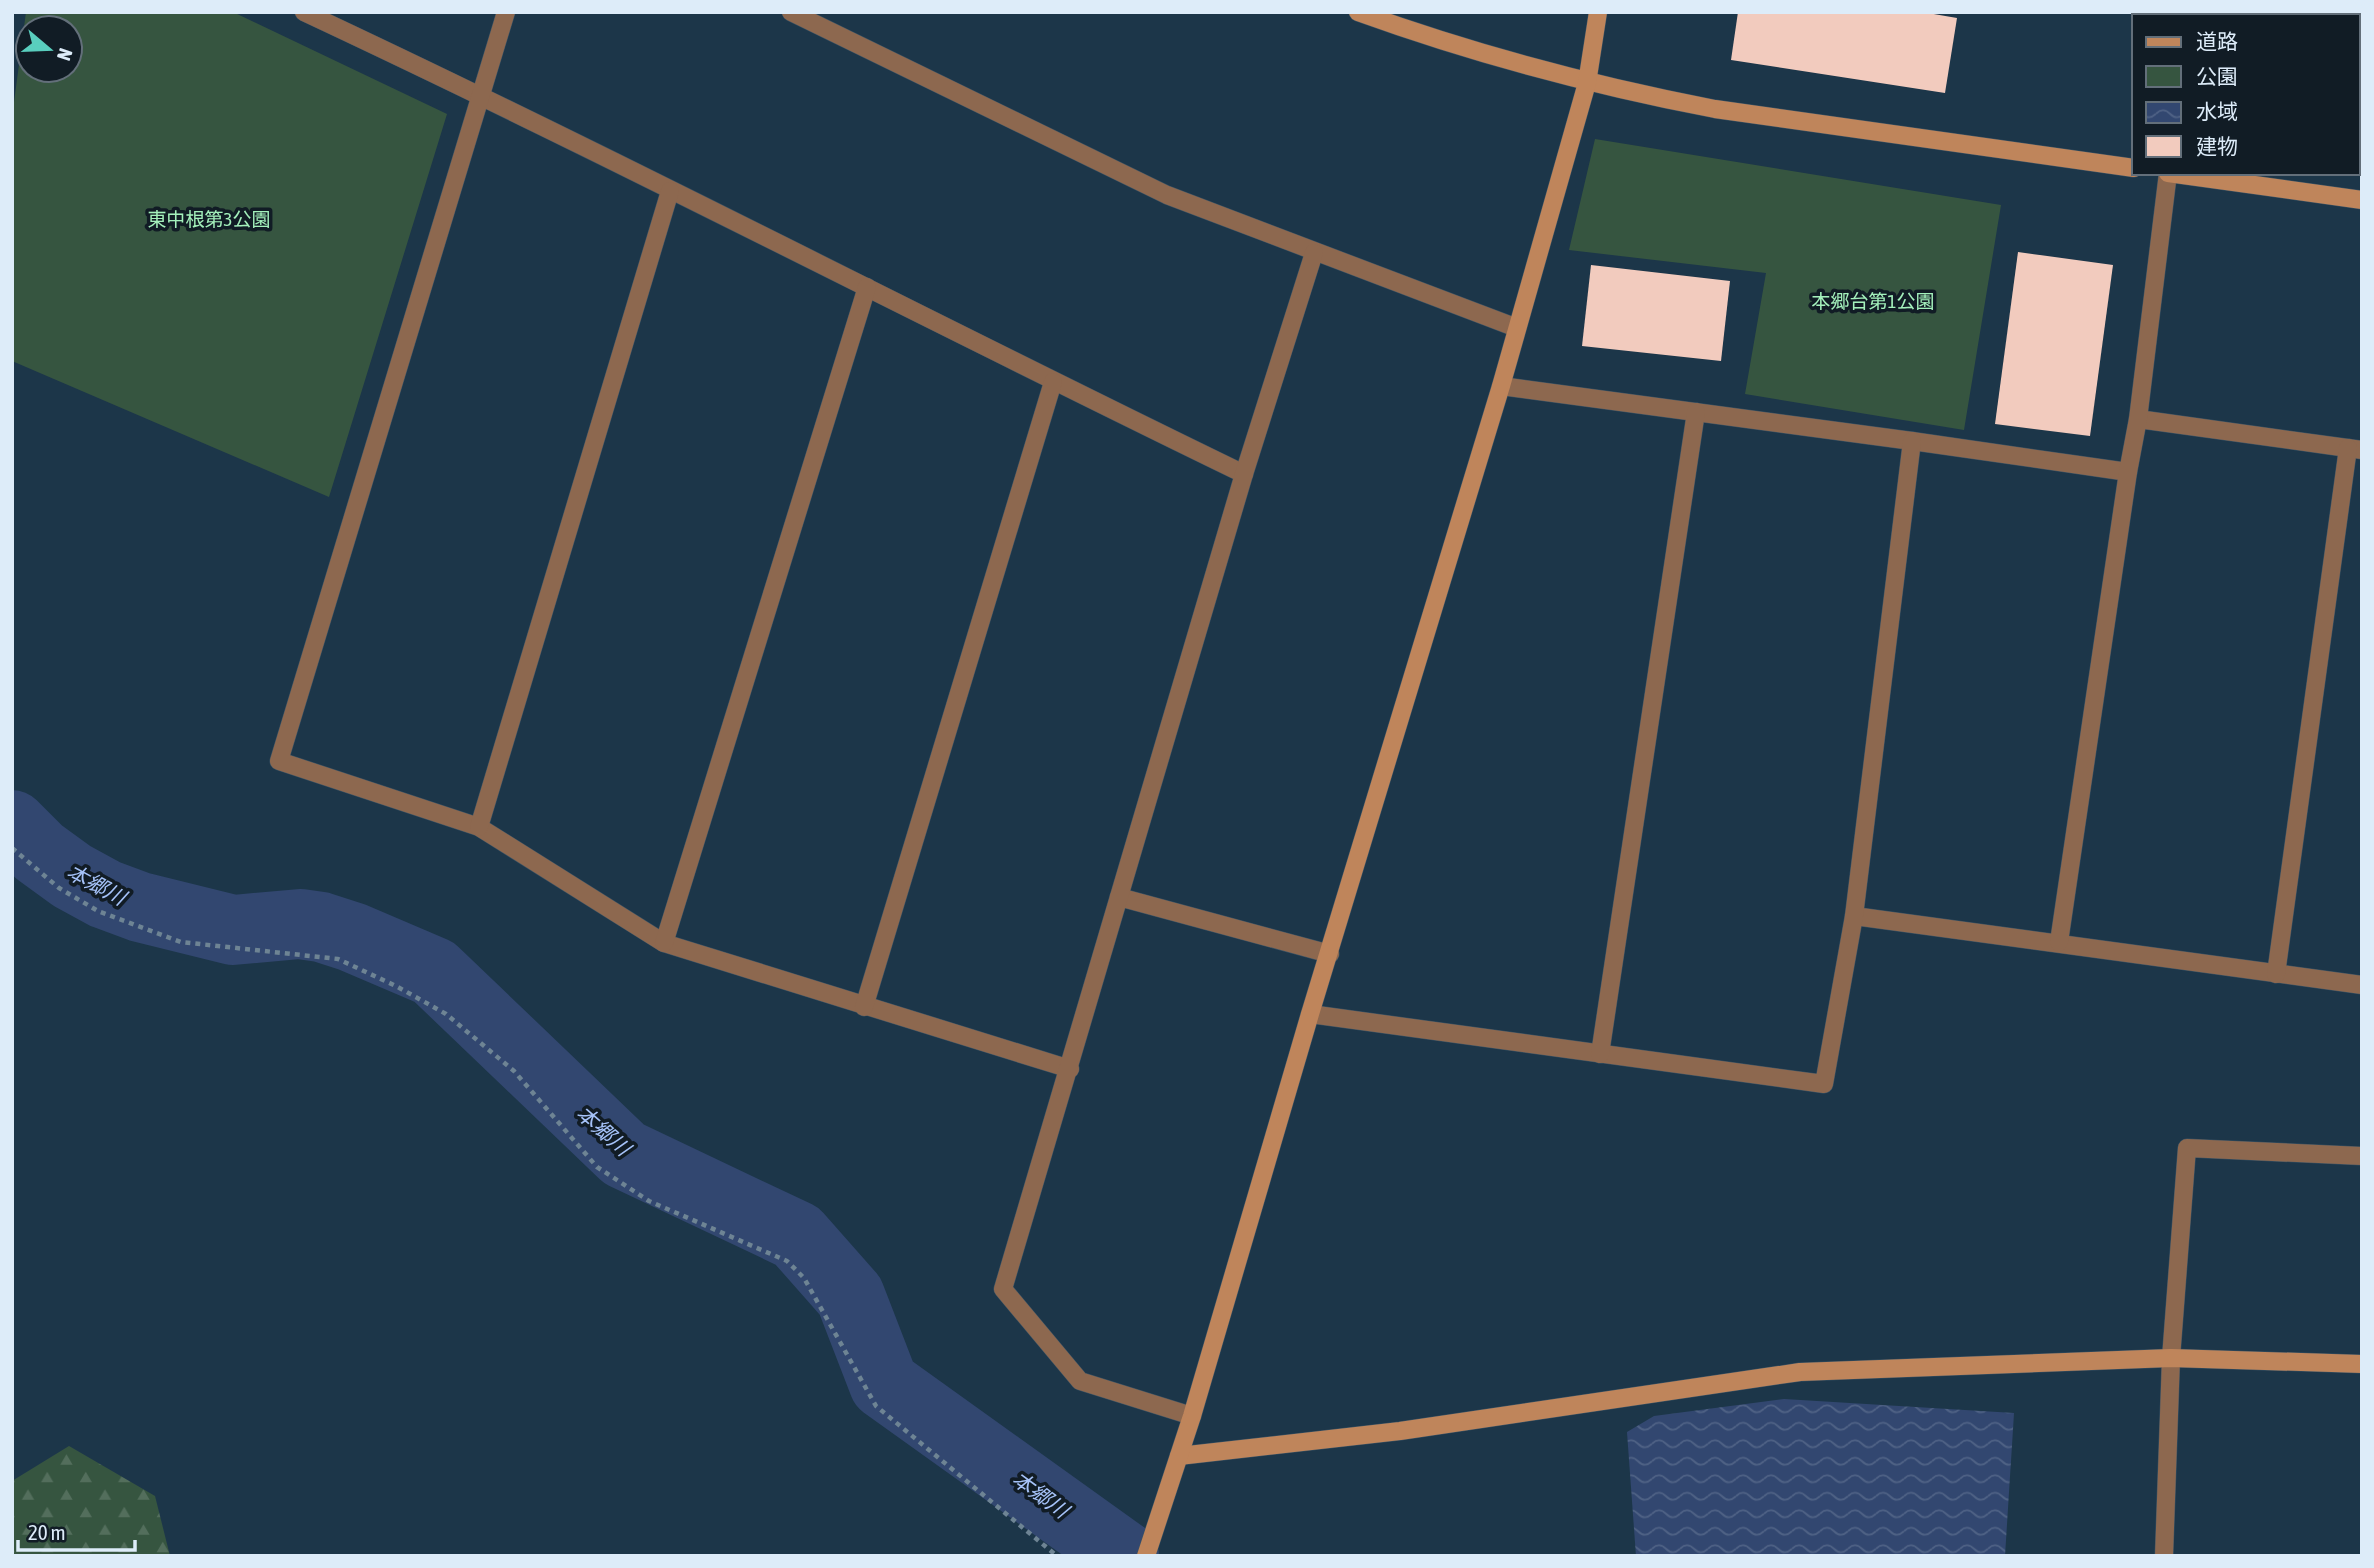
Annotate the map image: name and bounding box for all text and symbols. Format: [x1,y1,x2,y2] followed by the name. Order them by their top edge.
[14,14,84,84] north arrow
[2132,14,2360,175] legend
[2196,29,2238,53] text: 道路
[53,46,77,63] text: N
[2196,64,2238,88] text: 公園
[2196,99,2238,123] text: 水域
[2196,134,2238,158] text: 建物
[148,208,270,230] park label: 東中根第3公園
[1812,290,1934,312] park label: 本郷台第1公園
[63,859,132,910] water label: 本郷川
[572,1101,637,1161] water label: 本郷川
[1008,1466,1075,1524] water label: 本郷川
[18,1508,135,1552] scale bar
[28,1520,66,1544] text: 20 m

